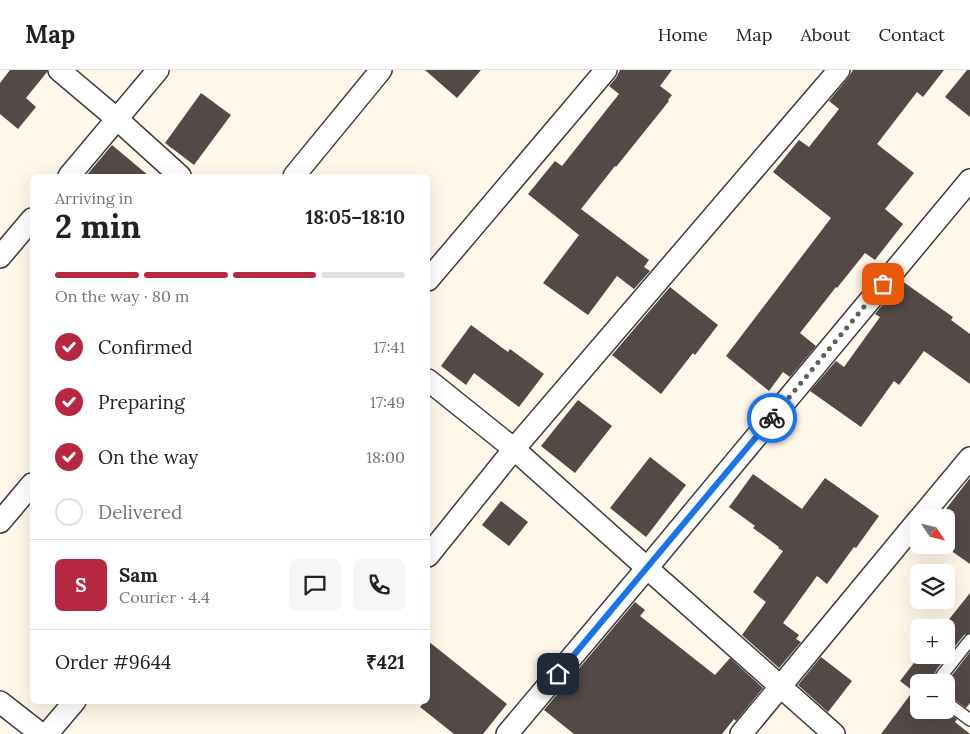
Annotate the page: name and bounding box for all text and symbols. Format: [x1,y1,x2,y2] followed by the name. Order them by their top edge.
[25,19,75,50] text: Map
[658,23,708,46] text: Home
[736,23,772,46] text: Map
[800,23,850,46] text: About
[878,23,945,46] text: Contact
[55,188,133,208] text: Arriving in
[305,205,405,229] text: 18:05–18:10
[55,206,141,247] text: 2 min
[862,263,904,305] pin
[869,270,897,298] icon: bag
[55,286,189,306] text: On the way · 80 m
[55,333,83,361] icon: check
[98,335,193,359] text: Confirmed
[373,337,405,357] text: 17:41
[55,388,83,416] icon: check
[98,390,185,414] text: Preparing
[370,392,405,412] text: 17:49
[747,393,797,443] courier
[758,404,786,432] icon: bike
[55,443,83,471] icon: check
[98,445,198,469] text: On the way
[366,447,405,467] text: 18:00
[98,500,182,524] text: Delivered
[910,509,955,554] north arrow
[910,509,955,719] map controls
[289,559,341,611] button: chat
[353,559,405,611] button: phone
[119,563,158,587] text: Sam
[910,564,955,609] button: layers
[75,573,87,597] text: S
[119,587,210,607] text: Courier · 4.4
[910,619,955,664] button: +
[55,650,171,674] text: Order #9644
[366,650,405,674] text: ₹421
[537,653,579,695] pin
[544,660,572,688] icon: home
[910,674,955,719] button: −

